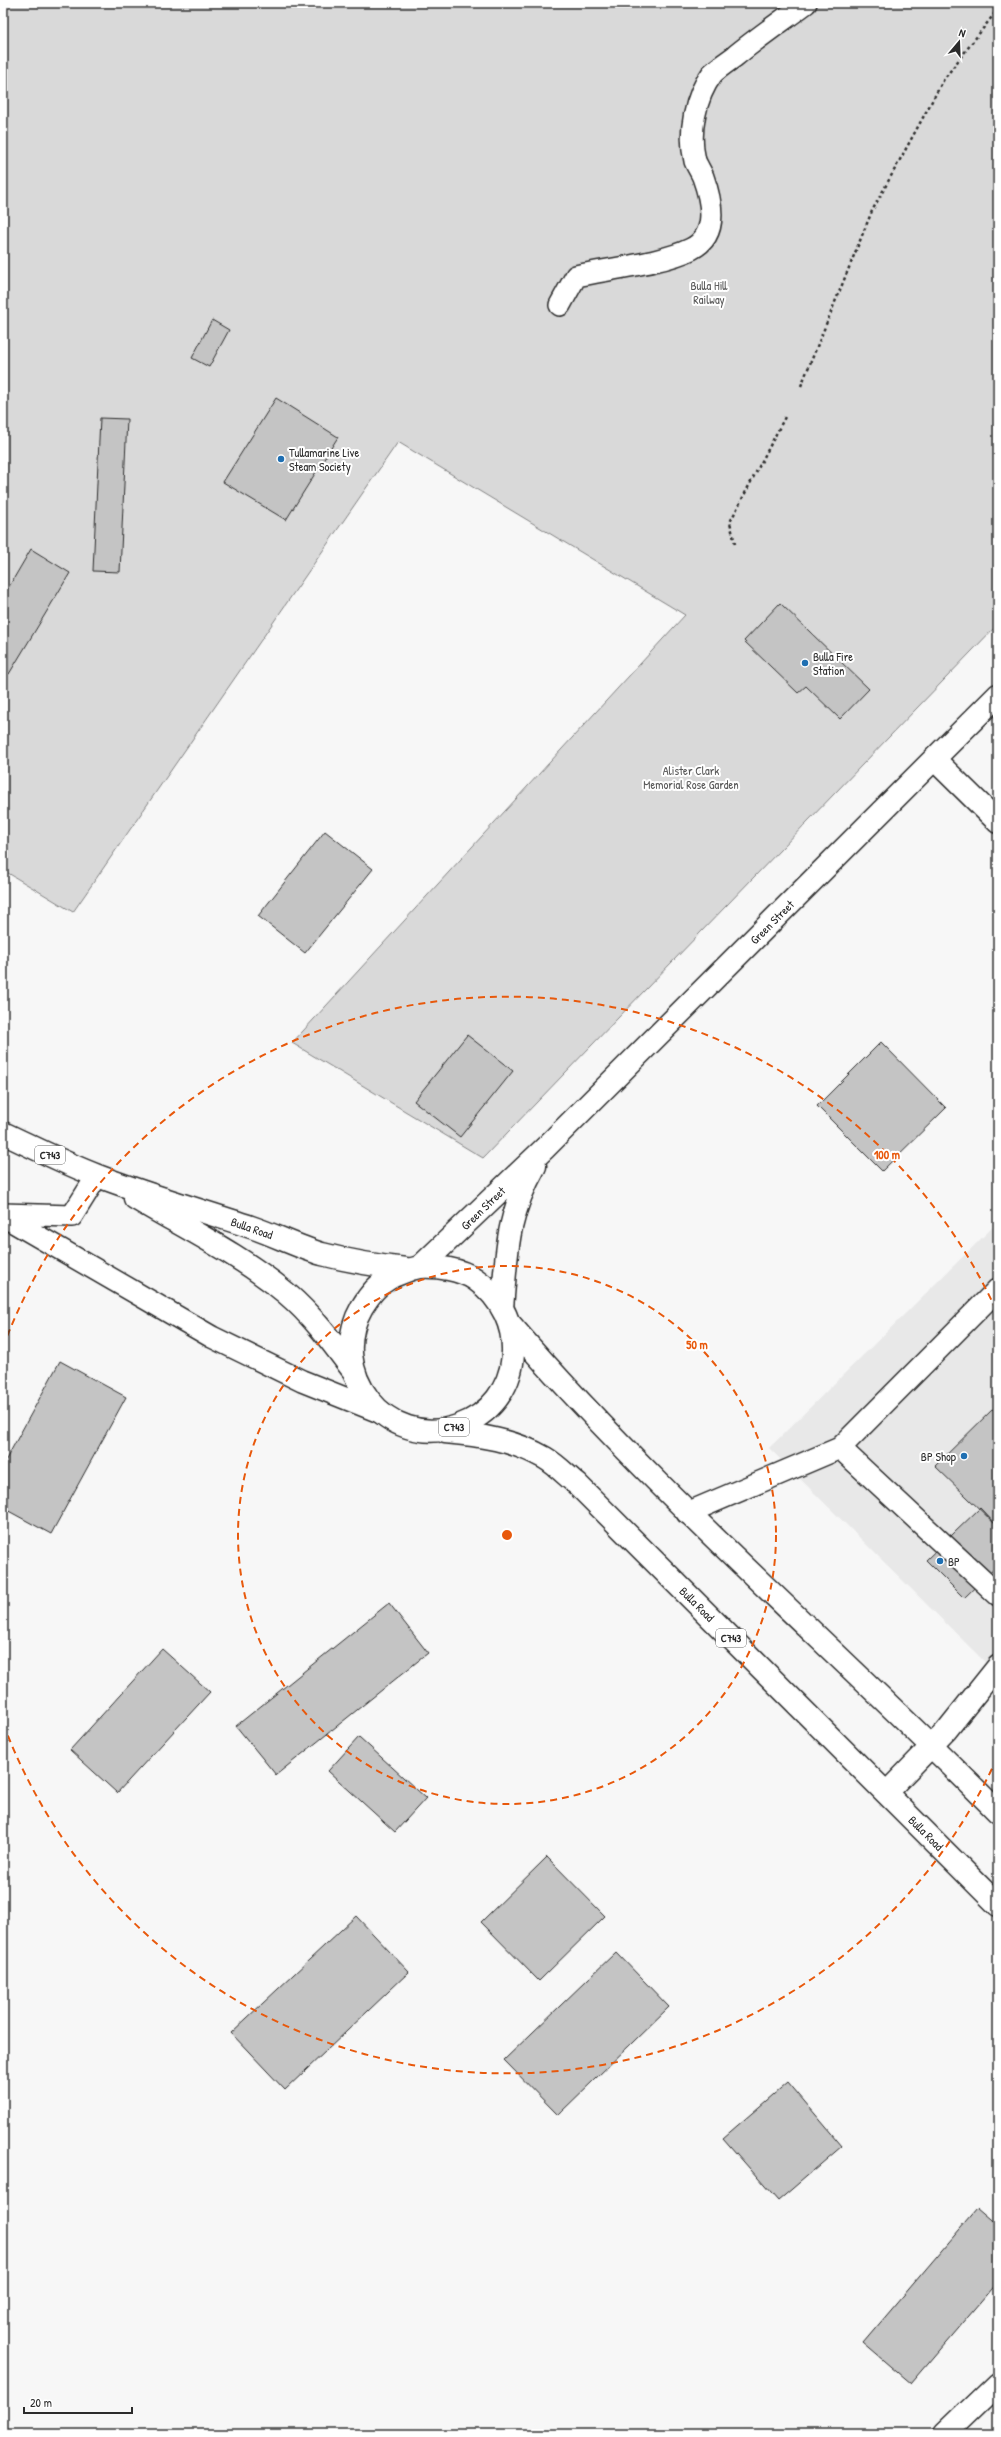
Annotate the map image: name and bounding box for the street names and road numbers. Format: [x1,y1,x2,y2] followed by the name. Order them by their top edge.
[746,896,798,948] street label: Green Street
[35,1146,65,1164] road number: C743
[457,1182,510,1234] street label: Green Street
[229,1213,275,1243] street label: Bulla Road
[439,1418,469,1436] road number: C743
[676,1583,719,1626] street label: Bulla Road
[716,1629,746,1647] road number: C743
[905,1812,948,1855] street label: Bulla Road

